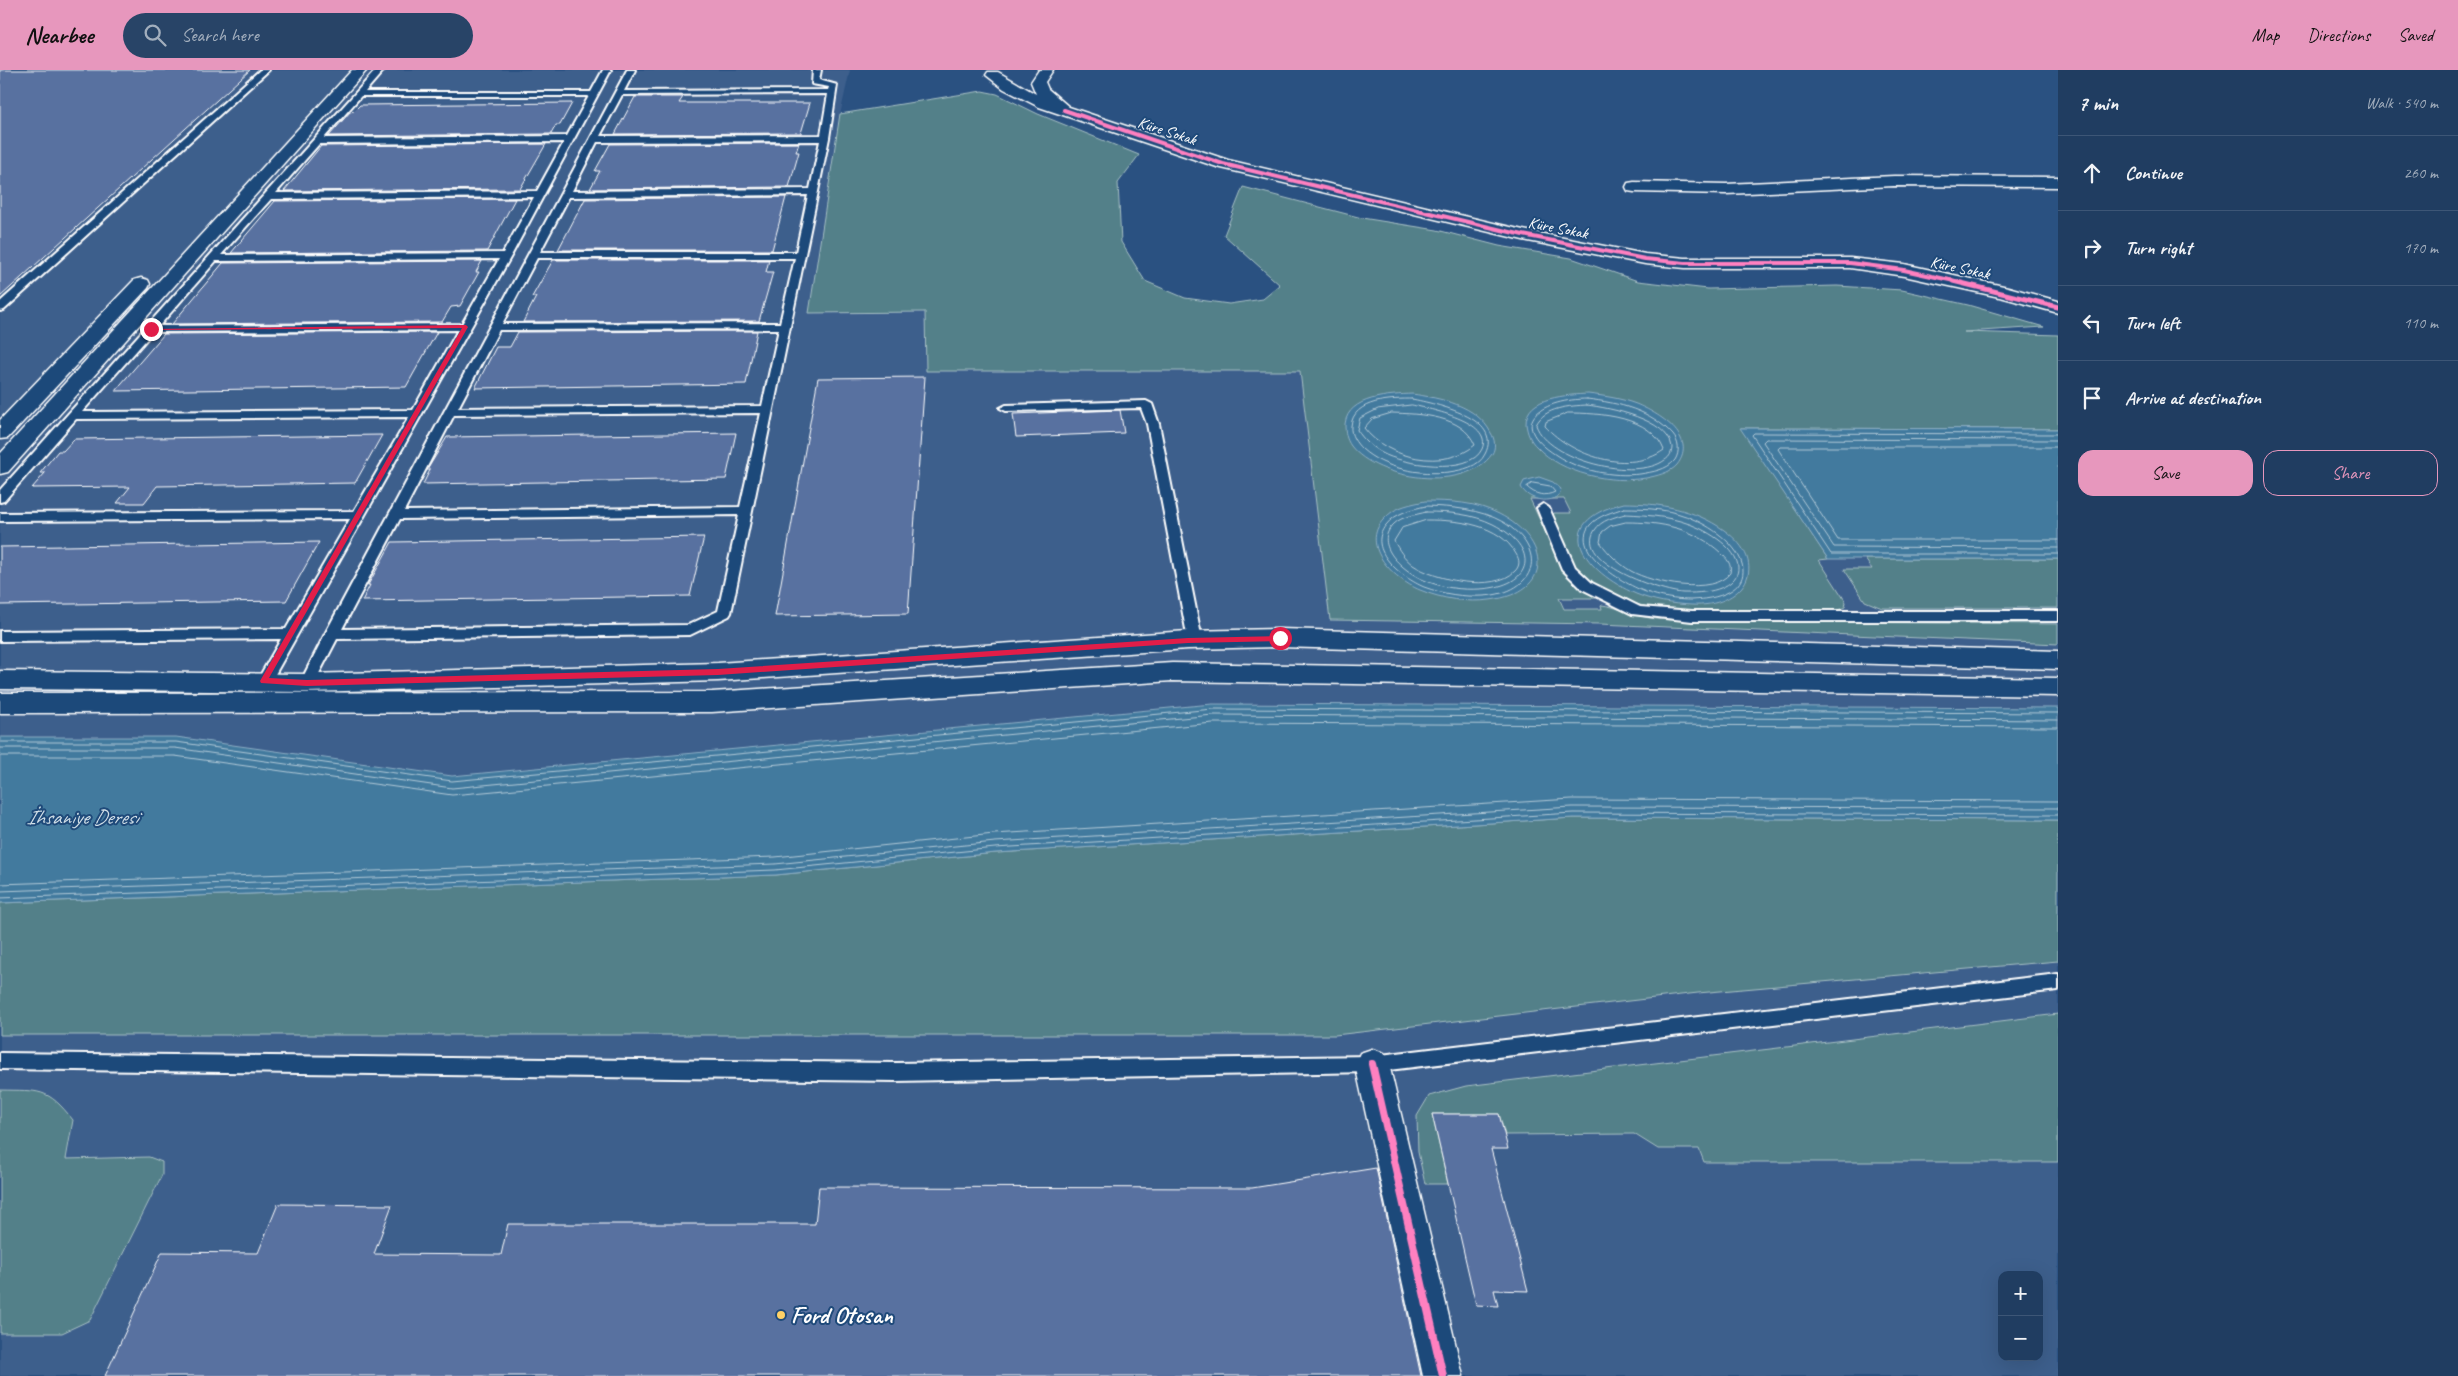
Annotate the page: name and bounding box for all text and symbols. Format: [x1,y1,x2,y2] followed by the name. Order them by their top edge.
[123,13,473,58] search box
[25,20,93,50] text: Nearbee
[141,21,169,49] icon: search
[181,23,259,47] text: Search here
[2252,24,2279,46] text: Map
[2307,24,2370,46] text: Directions
[2398,24,2433,46] text: Saved
[2078,90,2118,116] text: 7 min
[2366,93,2438,113] text: Walk · 540 m
[1135,112,1200,150] street label: Küre Sokak
[2078,159,2106,187] icon: ahead
[2125,161,2182,185] text: Continue
[2404,163,2438,183] text: 260 m
[1526,212,1591,244] street label: Küre Sokak
[2078,234,2106,262] icon: right
[2125,236,2192,260] text: Turn right
[2404,238,2438,258] text: 170 m
[1928,252,1993,284] street label: Küre Sokak
[2078,309,2106,337] icon: left
[2125,311,2180,335] text: Turn left
[2404,313,2438,333] text: 110 m
[140,318,163,341] route end
[2078,384,2106,412] icon: arrive
[2125,386,2261,410] text: Arrive at destination
[2078,450,2253,496] button: Save
[2263,450,2438,496] button: Share
[1269,627,1292,650] route start
[26,804,143,830] water label: İhsaniye Deresi
[1998,1271,2043,1361] map controls
[1998,1271,2043,1316] button: +
[791,1300,894,1330] place label: Ford Otosan
[775,1309,787,1321] marker: Ford Otosan
[1998,1316,2043,1361] button: −

